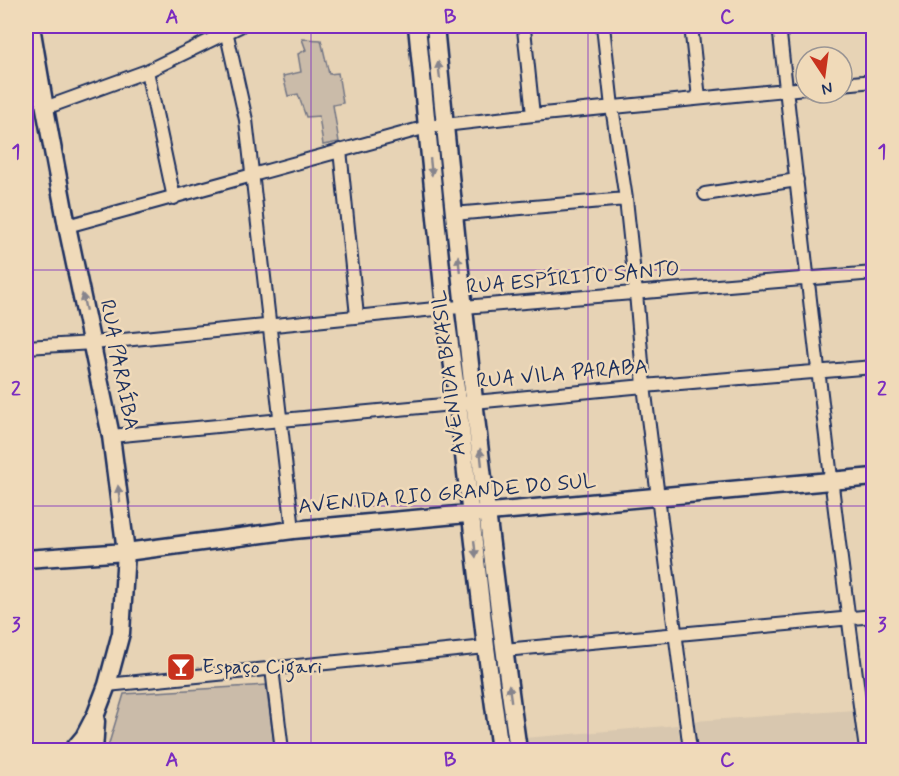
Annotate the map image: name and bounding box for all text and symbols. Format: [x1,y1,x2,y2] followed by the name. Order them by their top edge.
[165,4,179,31] text: A
[444,4,457,31] text: B
[720,4,735,31] text: C
[794,45,854,105] north arrow
[434,60,444,79] one-way arrow
[819,77,835,100] text: N
[12,139,20,166] text: 1
[878,139,886,166] text: 1
[426,158,436,177] one-way arrow
[454,254,464,273] one-way arrow
[465,255,681,301] street label: RUA ESPÍRITO SANTO
[425,289,473,457] street label: AVENIDA BRASIL
[79,292,88,311] one-way arrow
[93,297,145,433] street label: RUA PARAÍBA
[475,353,649,395] street label: RUA VILA PARABA
[11,376,21,403] text: 2
[877,376,887,403] text: 2
[476,448,486,467] one-way arrow
[297,467,597,521] street label: AVENIDA RIO GRANDE DO SUL
[114,484,123,503] one-way arrow
[470,539,479,558] one-way arrow
[11,612,21,639] text: 3
[877,612,887,639] text: 3
[165,651,197,683] bar icon: Espaço Cigari
[202,653,322,683] place label: Espaço Cigari
[505,683,514,702] one-way arrow
[165,747,179,774] text: A
[444,747,457,774] text: B
[720,747,735,774] text: C

